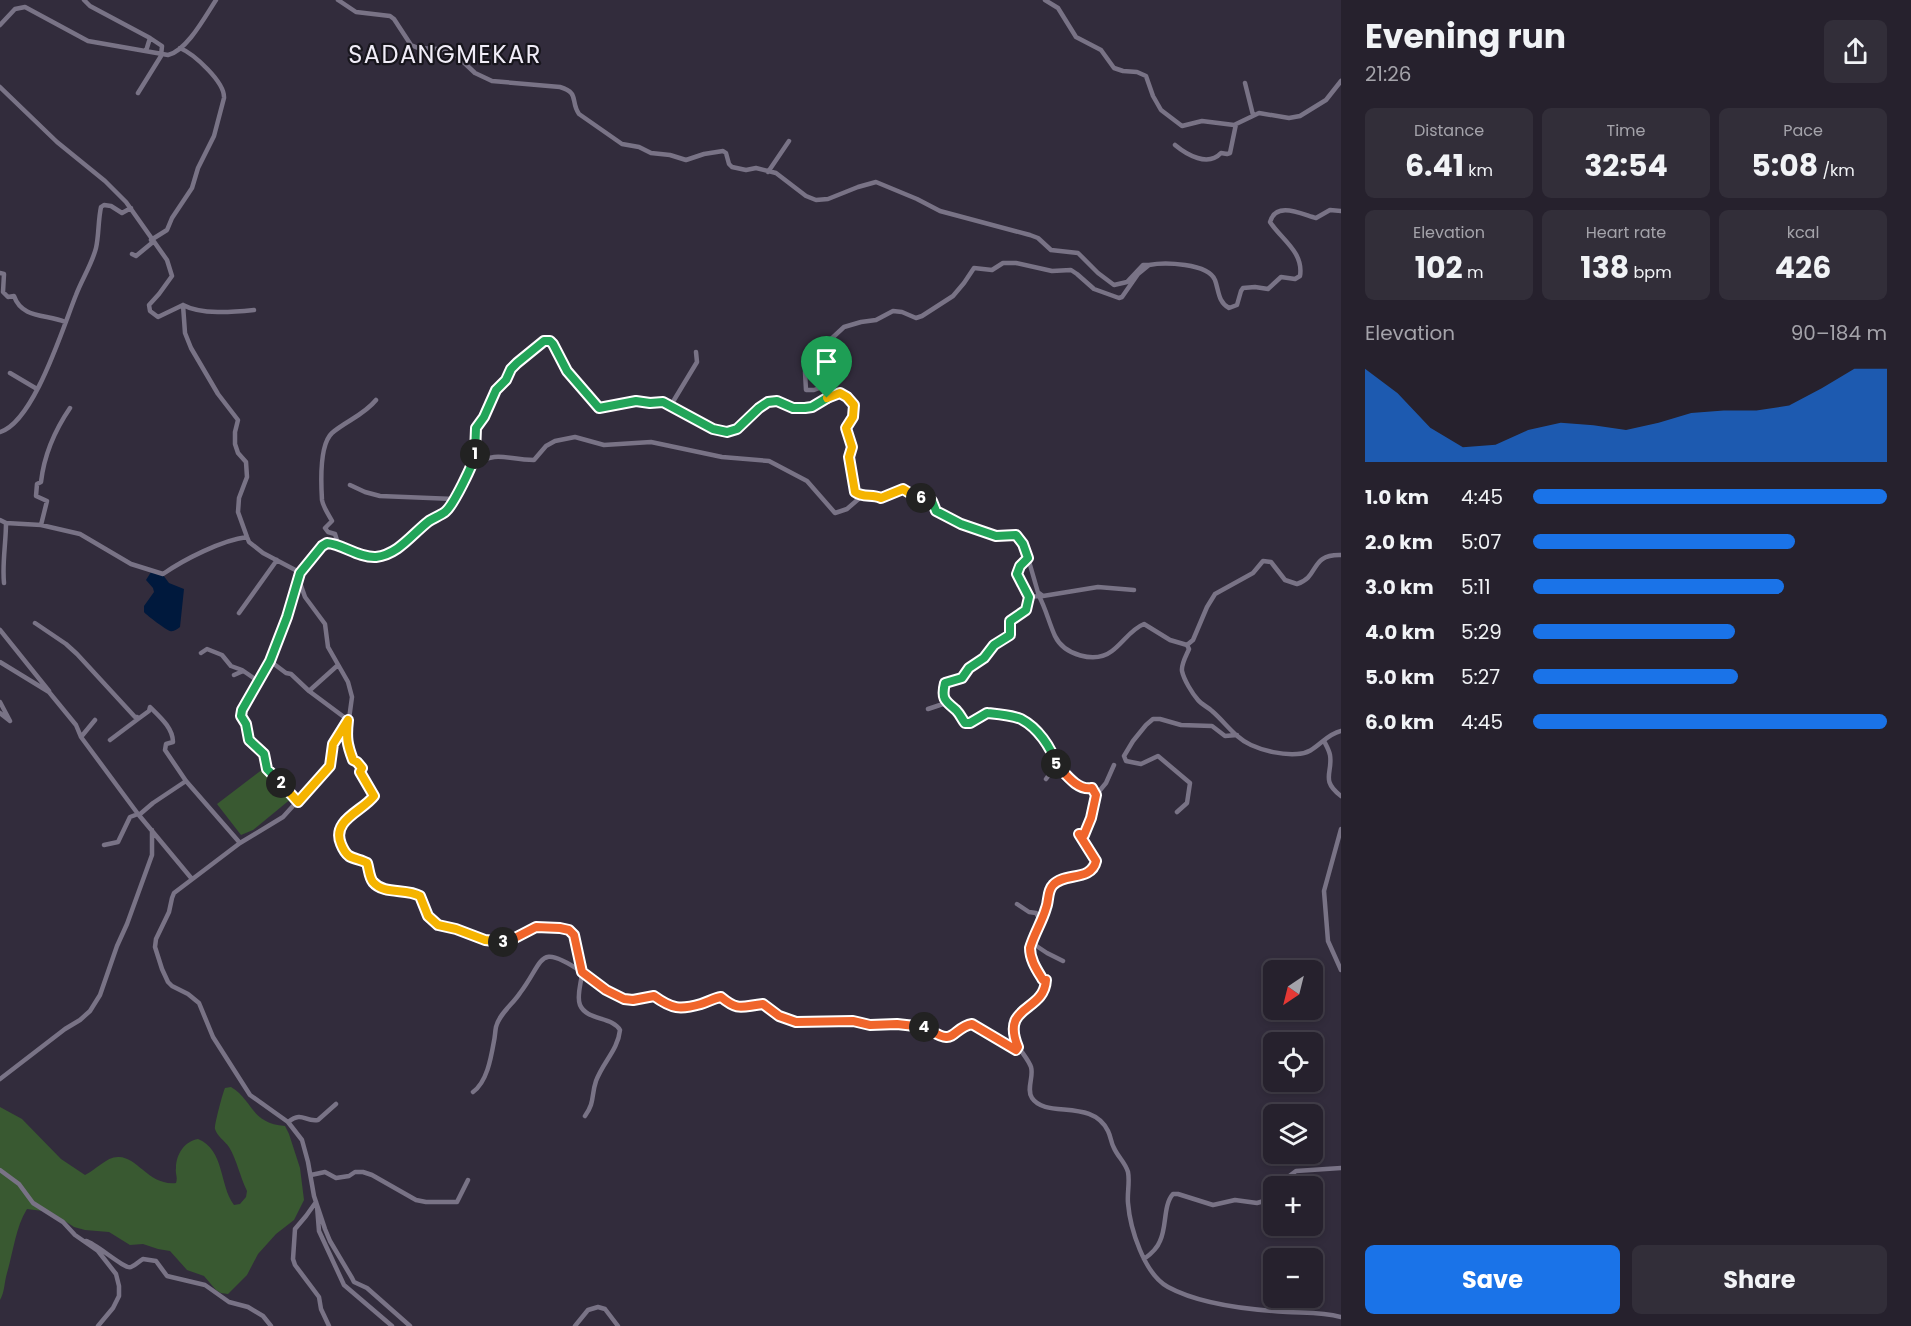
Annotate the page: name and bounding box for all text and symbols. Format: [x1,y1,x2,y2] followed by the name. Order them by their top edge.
[1365,13,1566,60] text: Evening run
[1824,20,1887,83] button: share
[348,38,542,71] district label: SADANGMEKAR
[1365,60,1411,88] text: 21:26
[1414,119,1484,142] text: Distance
[1607,119,1646,142] text: Time
[1783,119,1823,142] text: Pace
[1405,144,1464,187] text: 6.41
[1584,144,1668,187] text: 32:54
[1751,144,1818,187] text: 5:08
[1464,159,1493,182] text: km
[1818,159,1855,182] text: /km
[1413,221,1485,244] text: Elevation
[1586,221,1666,244] text: Heart rate
[1787,221,1819,244] text: kcal
[1415,246,1463,289] text: 102
[1580,246,1629,289] text: 138
[1775,246,1831,289] text: 426
[1463,261,1483,284] text: m
[1629,261,1672,284] text: bpm
[1365,319,1455,347] text: Elevation
[1791,319,1887,347] text: 90–184 m
[801,336,852,398] pin
[810,345,843,378] icon: arrive
[460,439,490,469] pin: 1
[472,442,478,465] text: 1
[906,483,936,513] pin: 6
[1365,483,1429,511] text: 1.0 km
[1461,483,1503,511] text: 4:45
[916,486,926,509] text: 6
[1365,528,1433,556] text: 2.0 km
[1461,528,1501,556] text: 5:07
[1365,573,1434,601] text: 3.0 km
[1461,573,1491,601] text: 5:11
[1365,618,1435,646] text: 4.0 km
[1461,618,1502,646] text: 5:29
[1365,663,1434,691] text: 5.0 km
[1461,663,1500,691] text: 5:27
[1365,708,1434,736] text: 6.0 km
[1461,708,1503,736] text: 4:45
[1041,749,1071,779] pin: 5
[1051,752,1061,775] text: 5
[266,768,296,798] pin: 2
[276,771,286,794] text: 2
[488,927,518,957] pin: 3
[498,930,508,953] text: 3
[1263,960,1323,1020] north arrow
[1263,960,1323,1308] map controls
[909,1012,939,1042] pin: 4
[919,1015,929,1038] text: 4
[1263,1032,1323,1092] button: locate
[1263,1104,1323,1164] button: layers
[1263,1176,1323,1236] button: +
[1365,1245,1620,1314] button: Save
[1632,1245,1887,1314] button: Share
[1263,1248,1323,1308] button: −

